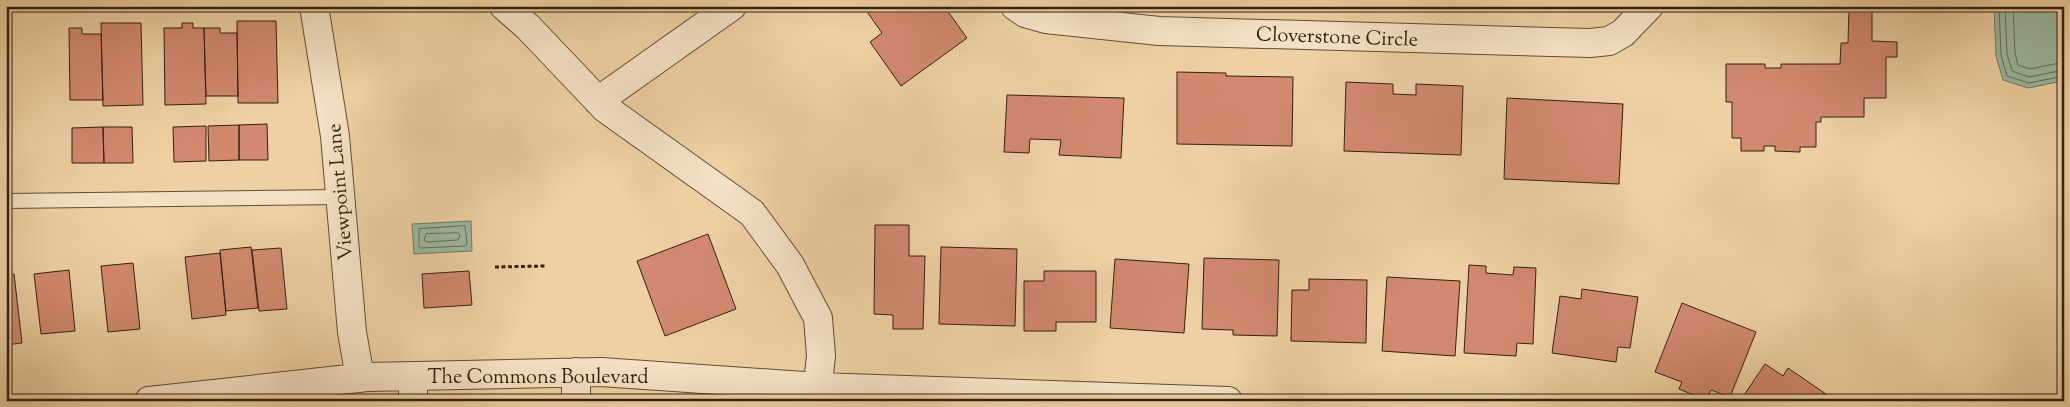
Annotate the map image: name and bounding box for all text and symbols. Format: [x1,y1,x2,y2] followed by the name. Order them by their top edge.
[1255,21,1418,56] street label: Cloverstone Circle
[321,122,362,261] street label: Viewpoint Lane
[427,364,649,393] street label: The Commons Boulevard

